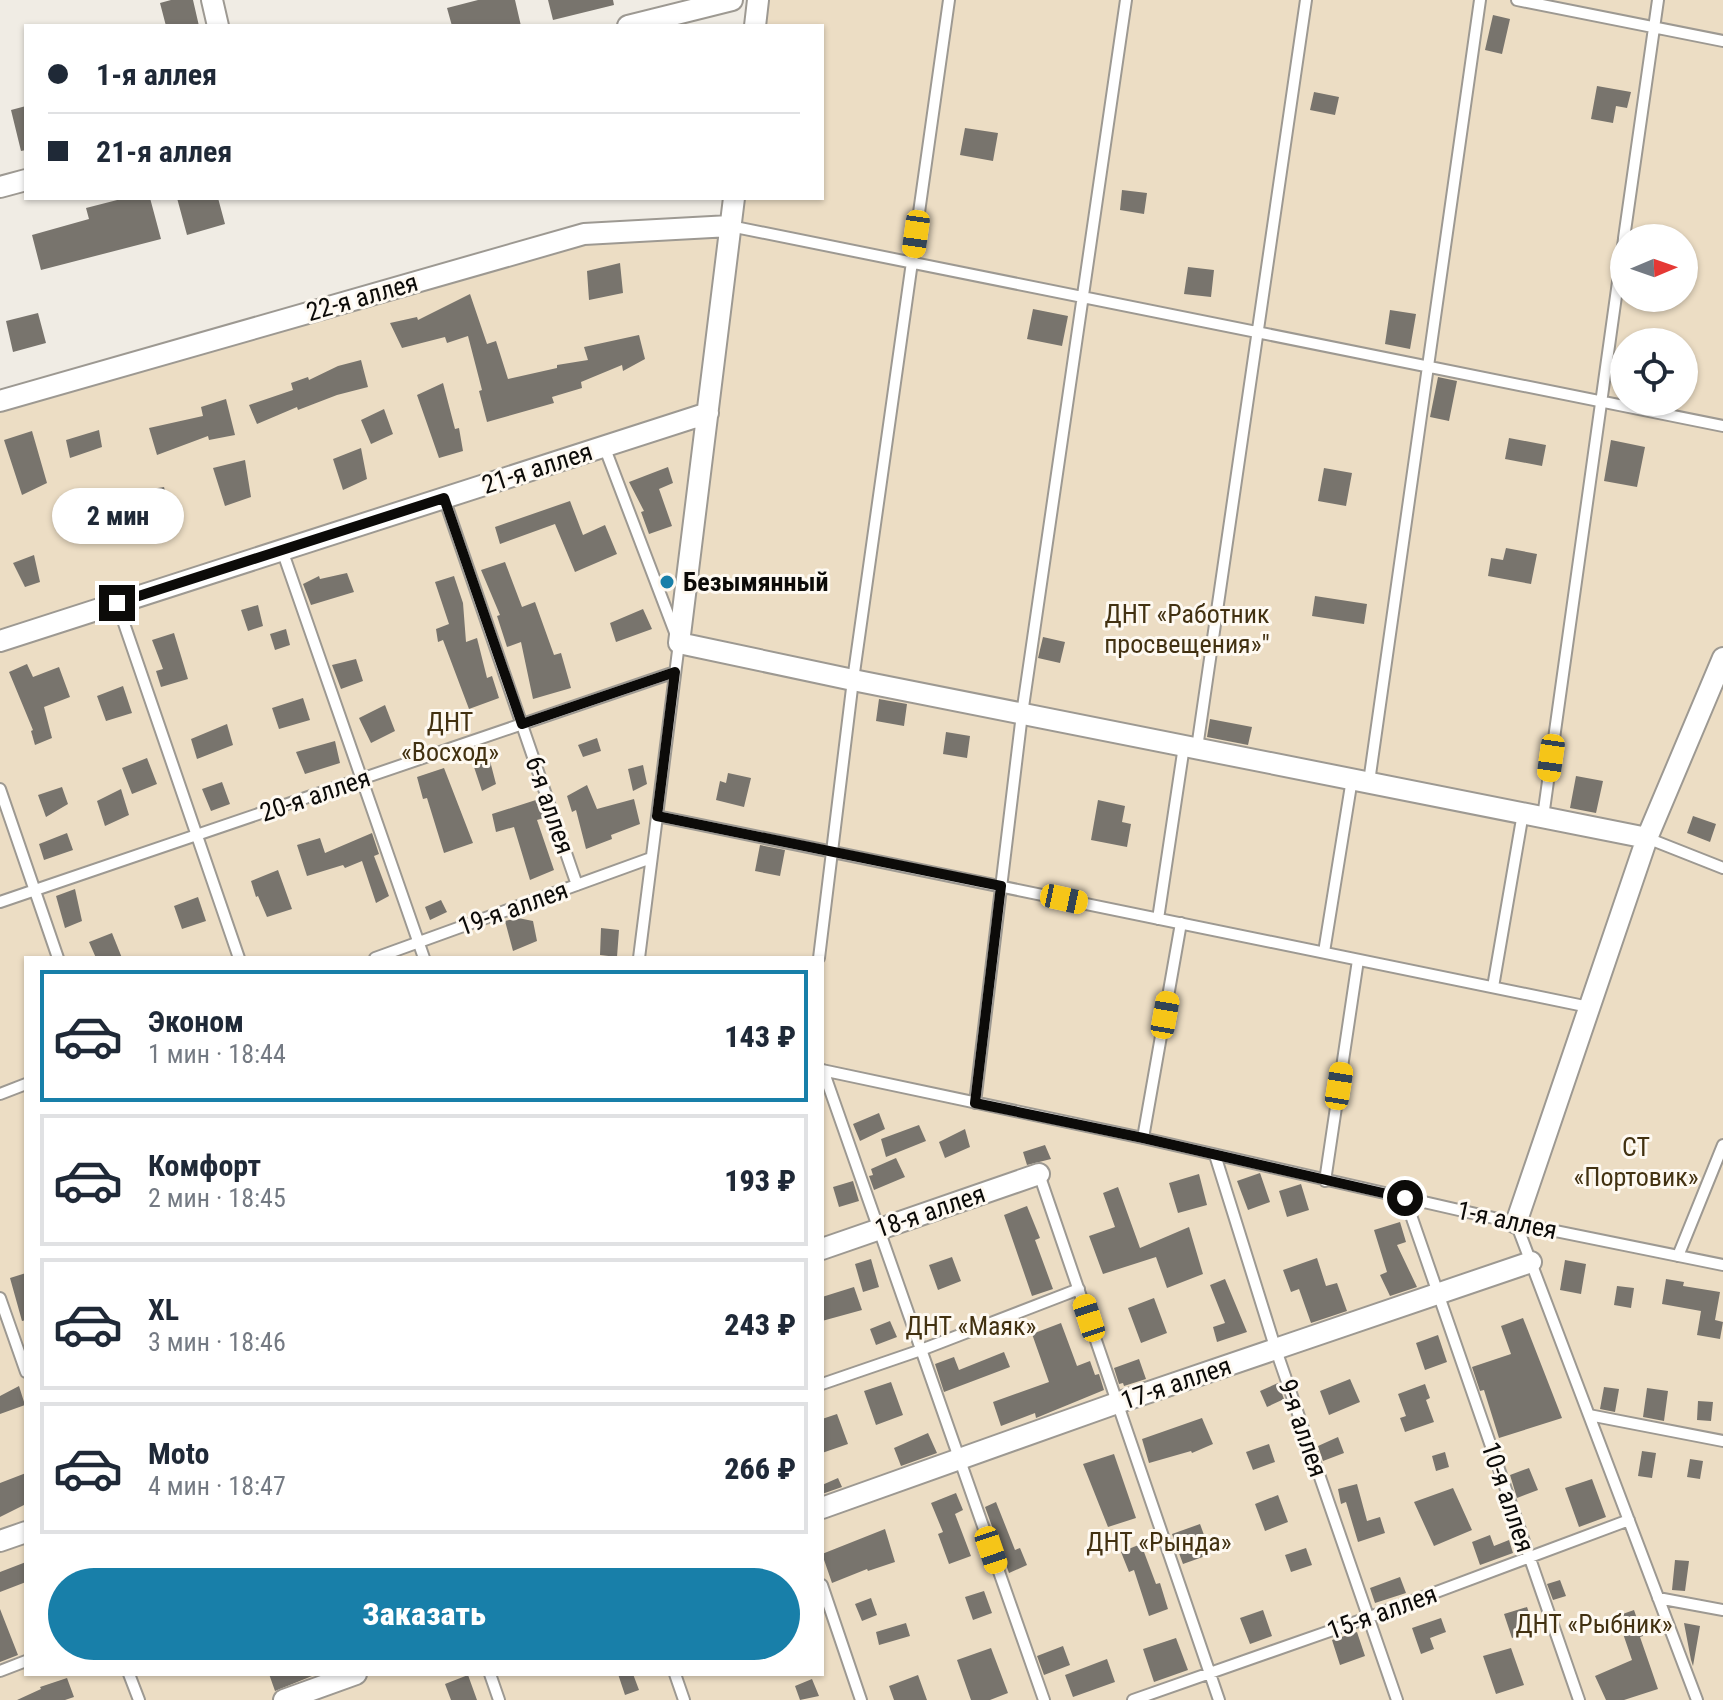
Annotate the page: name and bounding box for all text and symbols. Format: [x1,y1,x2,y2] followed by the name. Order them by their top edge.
[96,57,217,92] text: 1-я аллея
[96,134,232,169] text: 21-я аллея
[901,209,931,259] car
[1610,224,1698,312] north arrow
[1610,224,1698,416] map controls
[303,267,421,327] street label: 22-я аллея
[1610,328,1698,416] button: locate
[478,436,596,500] street label: 21-я аллея
[51,487,183,543] callout: 2 мин
[87,501,149,531] text: 2 мин
[683,567,828,597] place label: Безымянный
[658,573,676,591] marker: Безымянный
[99,585,135,621] route end
[1104,599,1270,659] park label: ДНТ «Работник просвещения»"
[401,707,499,767] park label: ДНТ «Восход»
[1536,733,1566,783] car
[519,752,581,858] street label: 6-я аллея
[256,762,374,828] street label: 20-я аллея
[454,874,572,942] street label: 19-я аллея
[1038,882,1090,916] car
[1149,989,1181,1041] car
[52,1000,124,1072] icon: car
[148,1004,244,1039] text: Эконом
[724,1019,796,1054] text: 143 ₽
[148,1039,286,1069] text: 1 мин · 18:44
[1323,1060,1355,1112] car
[1573,1132,1699,1192] park label: СТ «Портовик»
[52,1144,124,1216] icon: car
[148,1148,261,1183] text: Комфорт
[724,1163,796,1198] text: 193 ₽
[871,1178,989,1244] street label: 18-я аллея
[1387,1180,1423,1216] route start
[148,1183,286,1213] text: 2 мин · 18:45
[1454,1195,1560,1245] street label: 1-я аллея
[52,1288,124,1360] icon: car
[1070,1291,1108,1345] car
[148,1292,179,1327] text: XL
[724,1307,796,1342] text: 243 ₽
[906,1311,1036,1341] park label: ДНТ «Маяк»
[148,1327,286,1357] text: 3 мин · 18:46
[1117,1350,1235,1416] street label: 17-я аллея
[1272,1375,1334,1481] street label: 9-я аллея
[52,1432,124,1504] icon: car
[148,1436,209,1471] text: Moto
[1475,1438,1541,1556] street label: 10-я аллея
[724,1451,796,1486] text: 266 ₽
[148,1471,286,1501] text: 4 мин · 18:47
[972,1523,1010,1577] car
[1086,1527,1232,1557] park label: ДНТ «Рында»
[48,1568,800,1660] button: Заказать
[1323,1578,1441,1646] street label: 15-я аллея
[1515,1609,1673,1639] park label: ДНТ «Рыбник»

